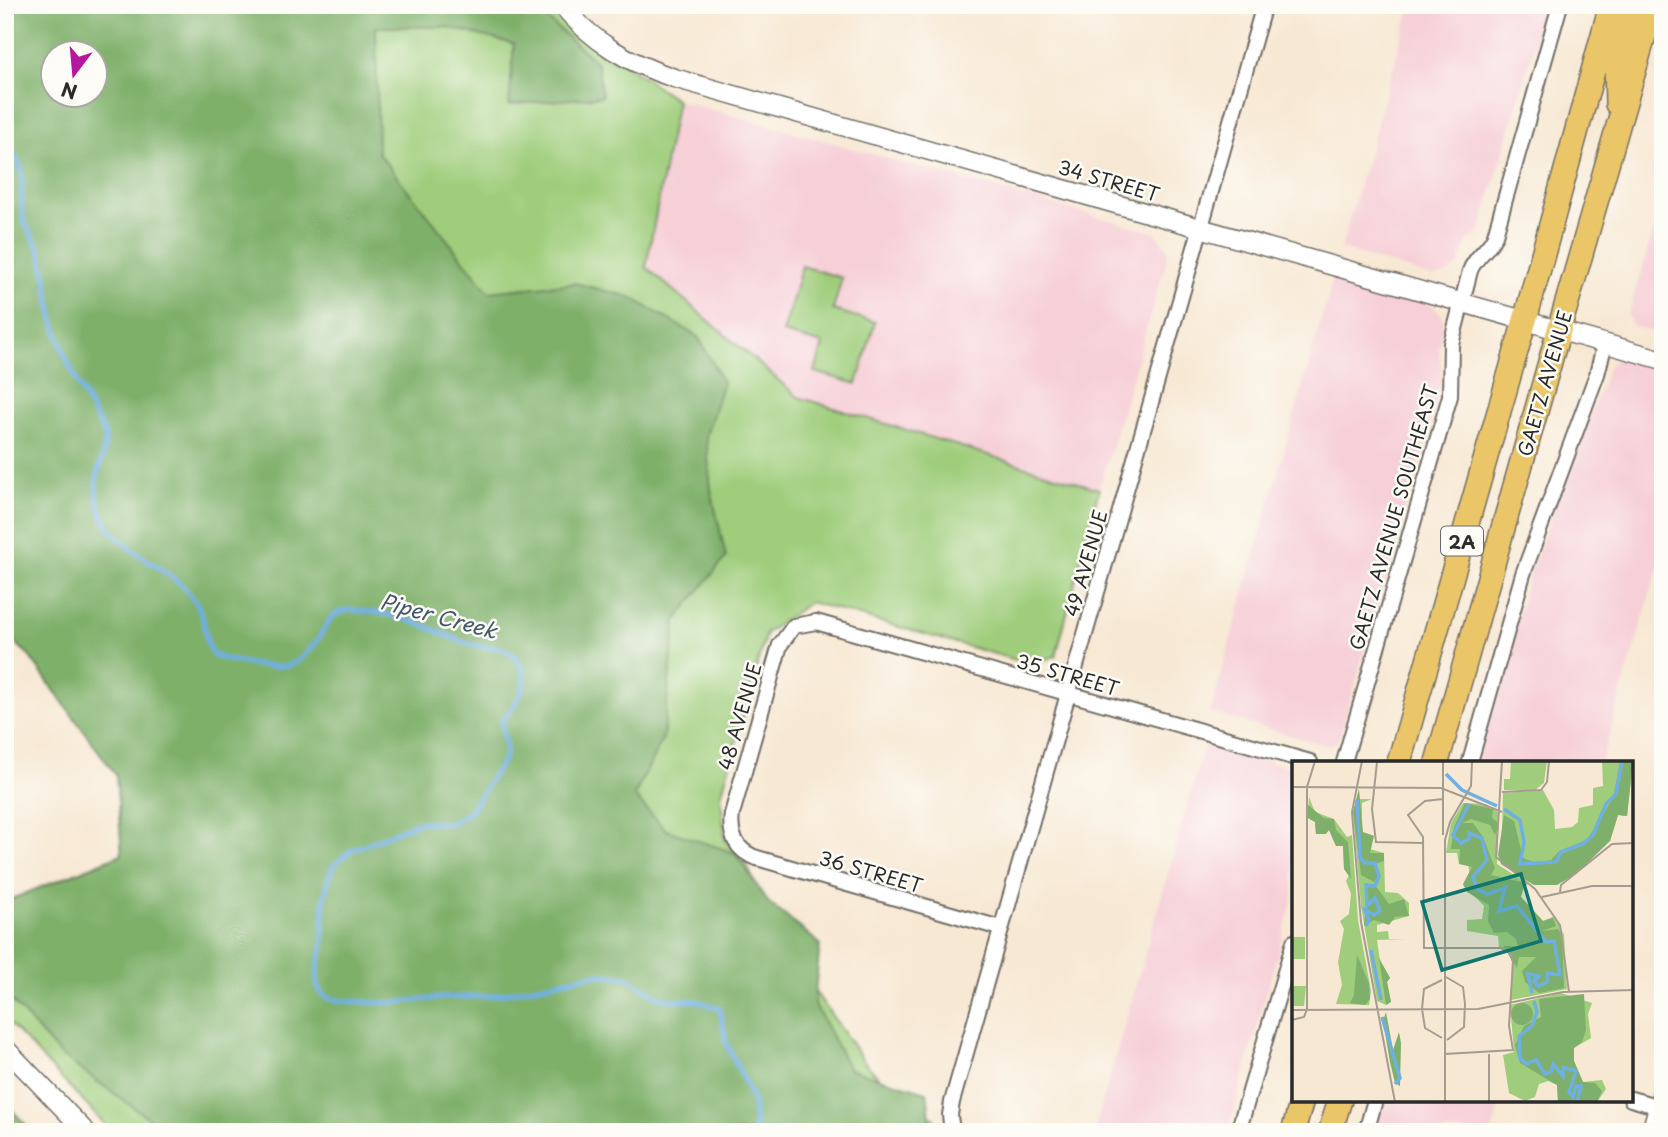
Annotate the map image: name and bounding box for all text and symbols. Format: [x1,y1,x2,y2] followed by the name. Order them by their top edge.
[38,38,108,108] north arrow
[58,76,80,107] text: N
[1055,152,1163,208] street label: 34 STREET
[1510,307,1578,459] street label: GAETZ AVENUE
[1342,381,1444,653] street label: GAETZ AVENUE SOUTHEAST
[1056,506,1114,620] street label: 49 AVENUE
[1441,526,1483,556] road number: 2A
[377,584,502,646] water label: Piper Creek
[1013,646,1123,702] street label: 35 STREET
[710,659,768,773] street label: 48 AVENUE
[1292,761,1633,1102] inset map
[816,843,926,899] street label: 36 STREET

